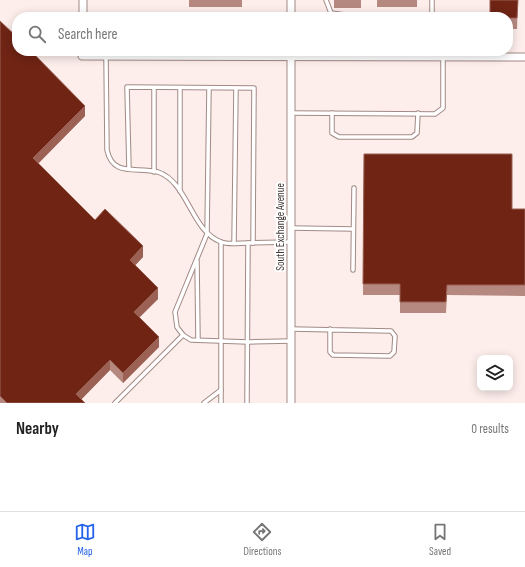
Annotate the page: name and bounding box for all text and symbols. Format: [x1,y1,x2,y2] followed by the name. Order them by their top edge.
[12,12,513,56] search box
[26,23,48,45] icon: search
[58,25,118,44] text: Search here
[274,183,287,271] street label: South Exchange Avenue
[477,355,513,391] map controls
[477,355,513,391] button: layers
[16,419,59,439] text: Nearby
[471,421,509,437] text: 0 results
[74,521,96,558] tab: Map
[244,521,281,558] tab: Directions
[429,521,451,558] tab: Saved

